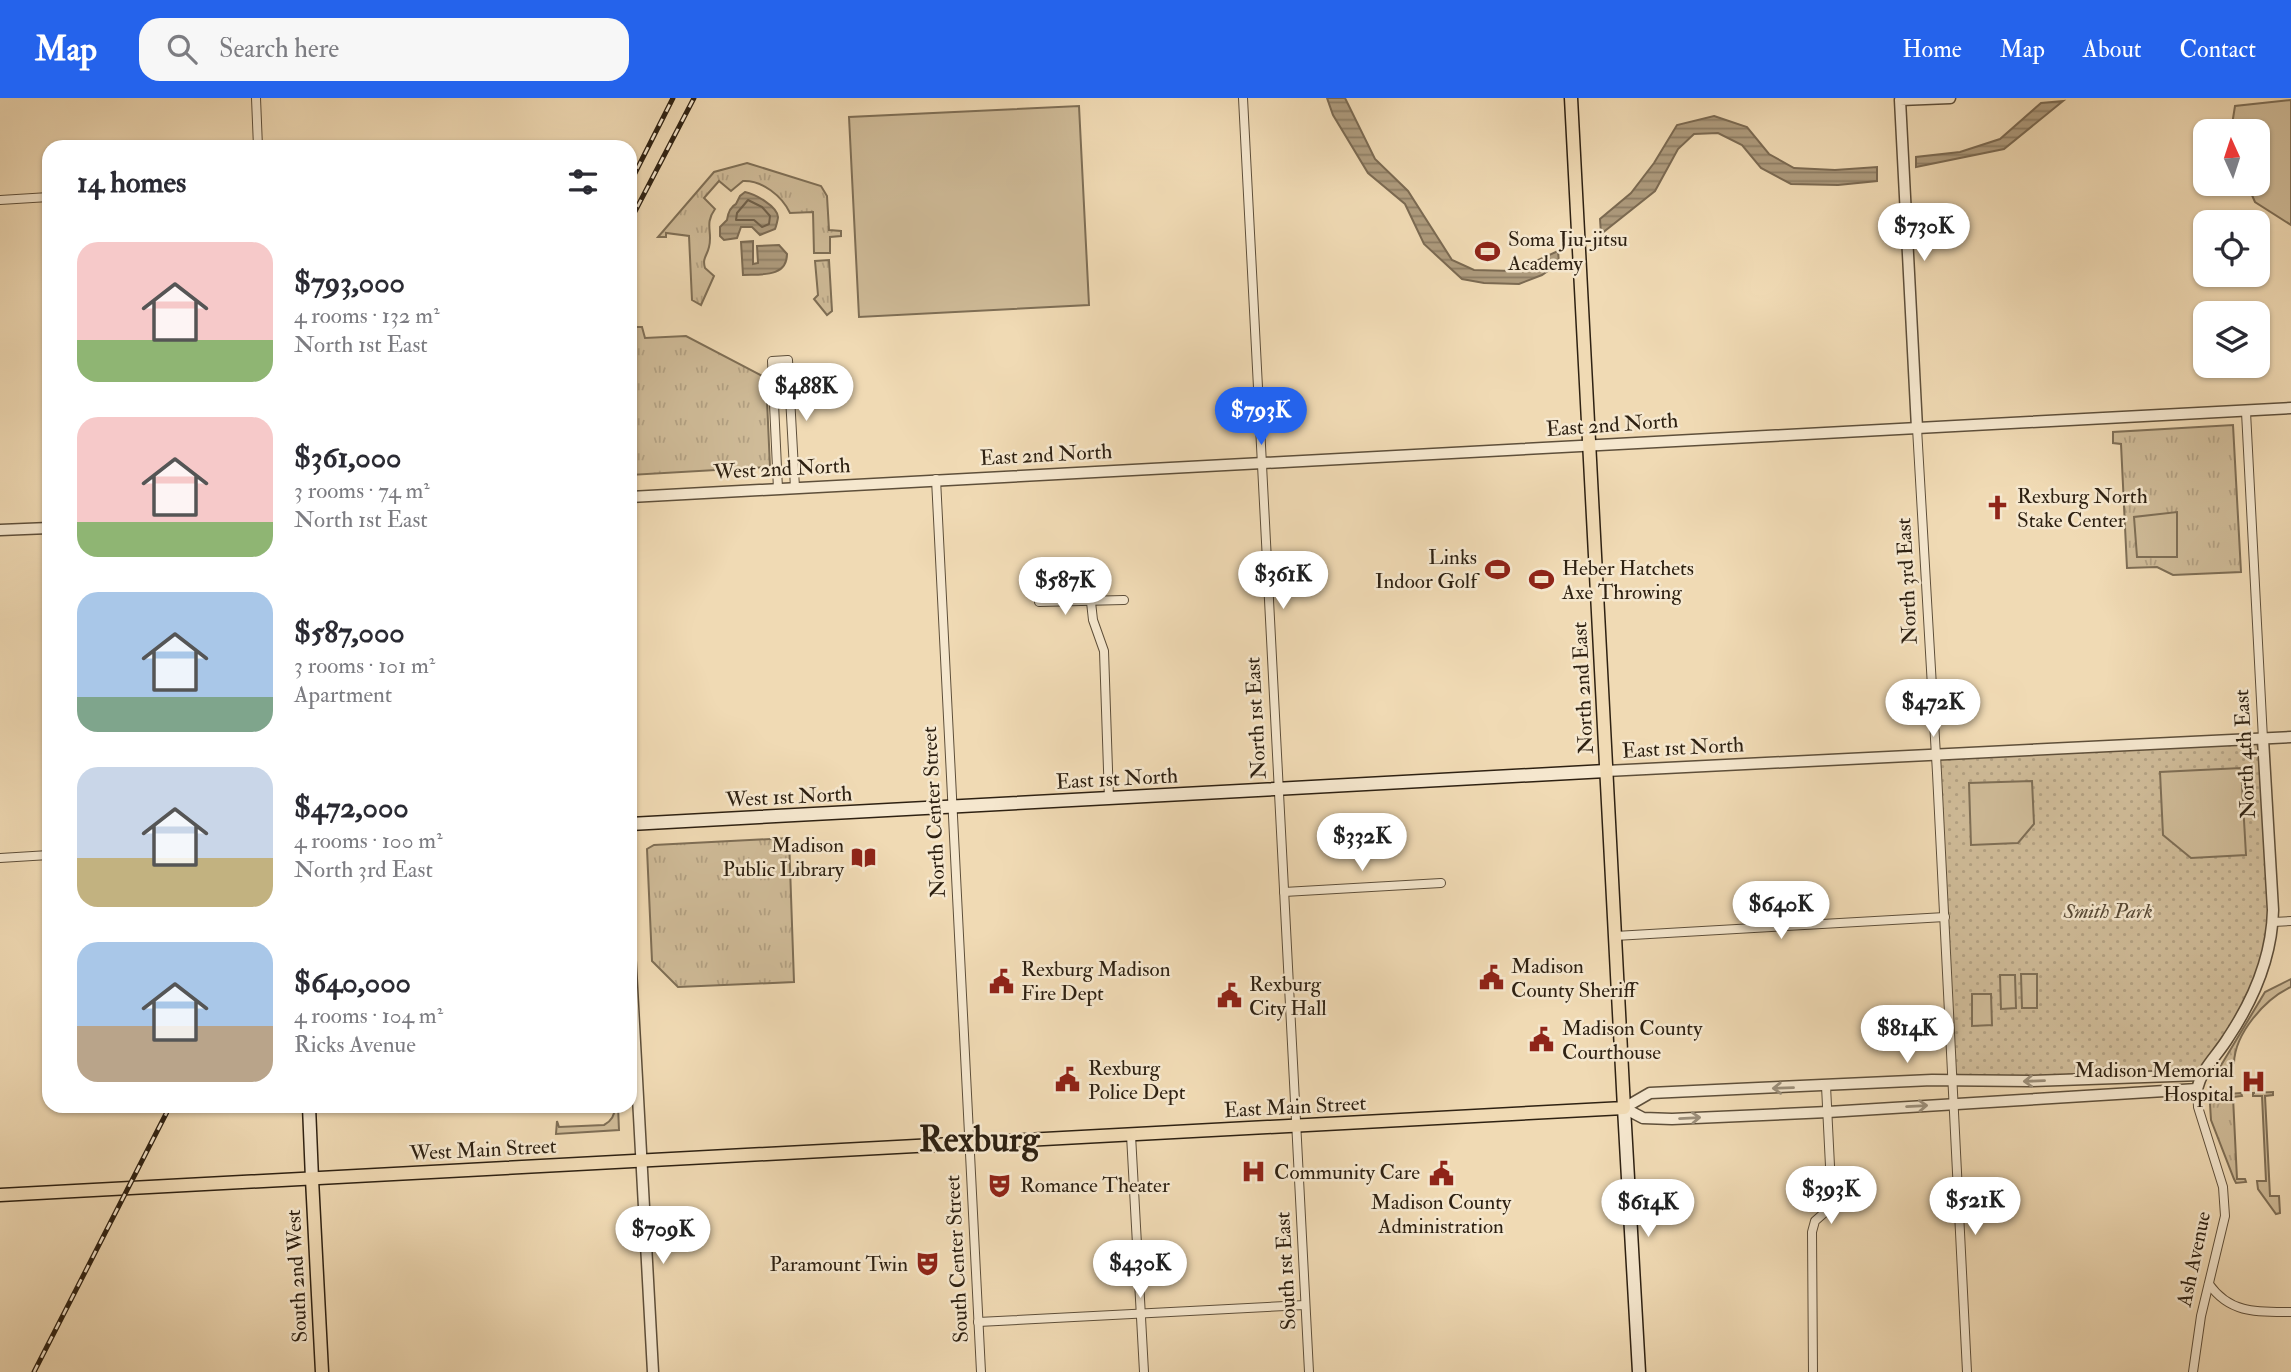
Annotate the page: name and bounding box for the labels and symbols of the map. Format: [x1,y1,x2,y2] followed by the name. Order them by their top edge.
[2193,119,2270,196] north arrow
[1875,204,1973,263] pin: $730K
[1507,226,1628,277] place label: Soma Jiu-jitsu Academy
[1474,237,1502,265] sports icon: Soma Jiu-jitsu Academy
[757,364,855,423] pin: $488K
[1212,388,1310,447] pin: $793K
[1545,407,1679,443] street label: East 2nd North
[979,438,1113,472] street label: East 2nd North
[712,452,851,486] street label: West 2nd North
[2017,483,2148,534] place label: Rexburg North Stake Center
[1983,494,2011,522] church icon: Rexburg North Stake Center
[1890,517,1924,645] street label: North 3rd East
[1375,544,1480,595] place label: Links Indoor Golf
[1234,552,1332,611] pin: $361K
[1483,555,1511,583] sports icon: Links Indoor Golf
[1561,555,1694,606] place label: Heber Hatchets Axe Throwing
[1016,558,1114,617] pin: $587K
[1528,566,1556,594] sports icon: Heber Hatchets Axe Throwing
[1566,621,1600,755] street label: North 2nd East
[1239,656,1273,780] street label: North 1st East
[1884,680,1982,739] pin: $472K
[2228,688,2262,820] street label: North 4th East
[916,725,952,898] street label: North Center Street
[1621,731,1745,765] street label: East 1st North
[1055,762,1179,796] street label: East 1st North
[724,780,853,814] street label: West 1st North
[1313,814,1411,873] pin: $332K
[723,832,845,883] place label: Madison Public Library
[850,843,878,871] library icon: Madison Public Library
[1732,882,1830,941] pin: $640K
[2062,898,2153,925] park label: Smith Park
[1511,953,1639,1004] place label: Madison County Sheriff
[1021,956,1171,1007] place label: Rexburg Madison Fire Dept
[1477,964,1505,992] public building icon: Madison County Sheriff
[987,967,1015,995] public building icon: Rexburg Madison Fire Dept
[1249,971,1327,1022] place label: Rexburg City Hall
[1215,982,1243,1010] public building icon: Rexburg City Hall
[1858,1006,1956,1065] pin: $814K
[1562,1015,1703,1066] place label: Madison County Courthouse
[1528,1026,1556,1054] public building icon: Madison County Courthouse
[1088,1055,1186,1106] place label: Rexburg Police Dept
[2074,1057,2235,1108] place label: Madison Memorial Hospital
[1054,1066,1082,1094] public building icon: Rexburg Police Dept
[2240,1068,2268,1096] hospital icon: Madison Memorial Hospital
[2023,1074,2046,1087] one-way arrow
[1771,1081,1794,1094] one-way arrow
[1223,1090,1367,1124] street label: East Main Street
[1906,1100,1929,1113] one-way arrow
[1678,1111,1701,1124] one-way arrow
[919,1118,1041,1162] district label: Rexburg
[408,1133,557,1167] street label: West Main Street
[1240,1158,1268,1186] hospital icon: Community Care
[1274,1159,1420,1186] place label: Community Care
[1427,1159,1455,1187] public building icon: Madison County Administration
[1782,1166,1880,1226] pin: $393K
[986,1171,1014,1199] theatre icon: Romance Theater
[1020,1172,1170,1199] place label: Romance Theater
[939,1174,975,1344] street label: South Center Street
[1926,1178,2024,1237] pin: $521K
[1599,1180,1697,1239] pin: $614K
[1371,1189,1512,1240] place label: Madison County Administration
[614,1206,712,1266] pin: $709K
[280,1209,314,1343] street label: South 2nd West
[2171,1209,2217,1310] street label: Ash Avenue
[1269,1211,1303,1331] street label: South 1st East
[1091,1240,1189,1300] pin: $430K
[914,1250,942,1278] theatre icon: Paramount Twin
[769,1251,908,1278] place label: Paramount Twin

